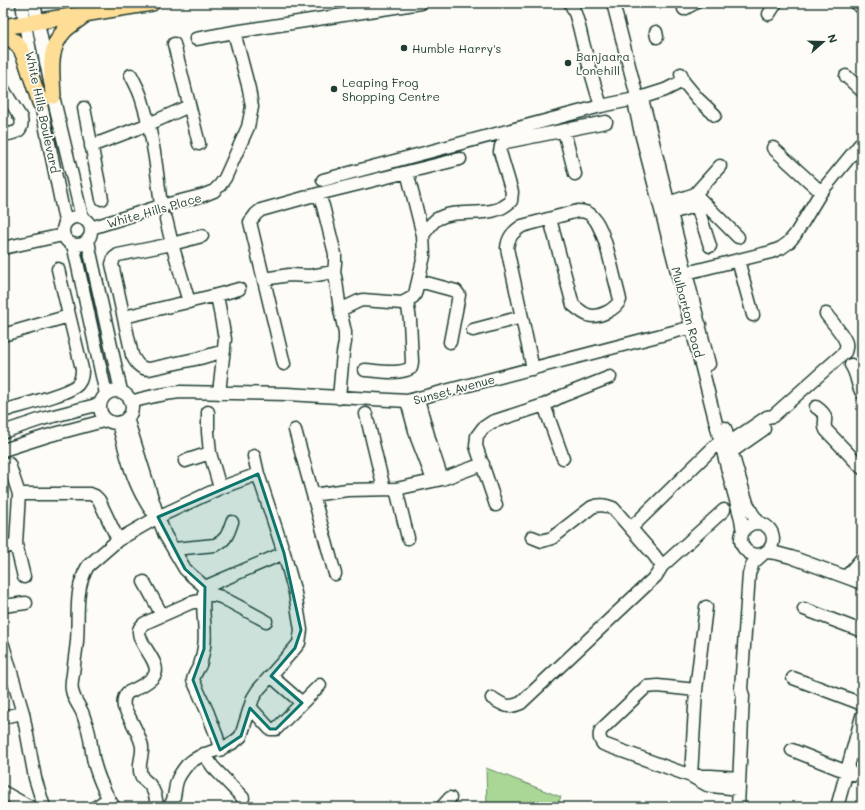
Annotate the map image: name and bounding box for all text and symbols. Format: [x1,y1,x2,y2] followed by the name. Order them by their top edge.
[803,22,843,62] north arrow
[824,32,841,45] text: N
[412,40,502,56] place label: Humble Harry's
[399,43,409,53] marker: Humble Harry's
[576,48,630,78] place label: Banjaara Lonehill
[22,49,64,175] street label: White Hills Boulevard
[563,58,573,68] marker: Banjaara Lonehill
[342,74,440,104] place label: Leaping Frog Shopping Centre
[329,84,339,94] marker: Leaping Frog Shopping Centre
[105,189,203,231] street label: White Hills Place
[668,265,708,359] street label: Mulbarton Road
[411,370,497,408] street label: Sunset Avenue

